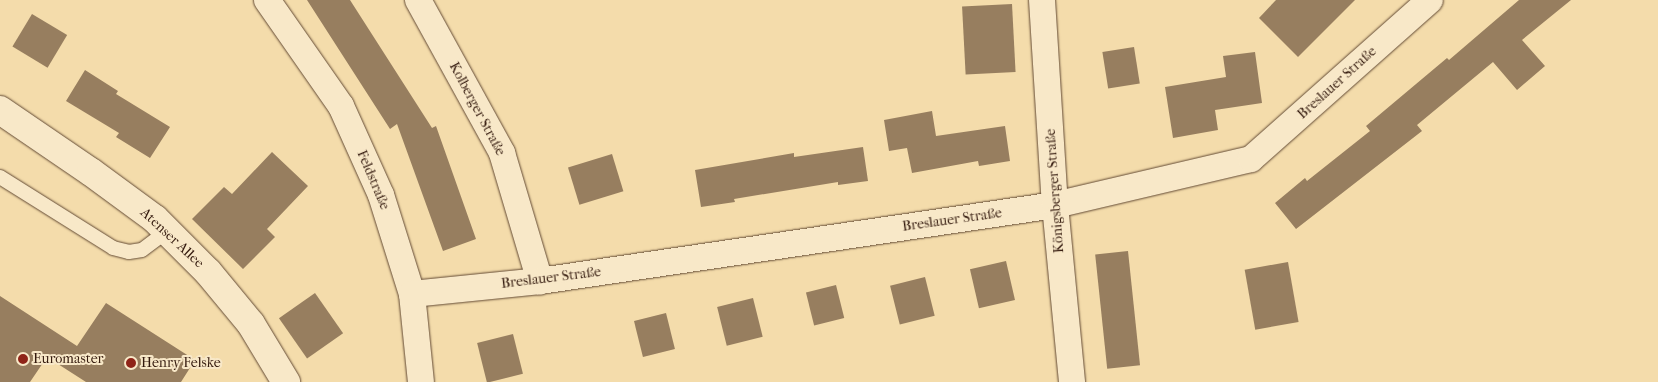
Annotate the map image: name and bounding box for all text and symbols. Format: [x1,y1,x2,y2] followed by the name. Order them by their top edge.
[1294,43,1380,123] street label: Breslauer Straße
[445,59,509,159] street label: Kolberger Straße
[1042,128,1068,254] street label: Königsberger Straße
[353,148,393,212] street label: Feldstraße
[137,204,207,272] street label: Atenser Allee
[901,205,1003,235] street label: Breslauer Straße
[500,264,602,292] street label: Breslauer Straße
[33,351,104,367] place label: Euromaster
[17,353,29,365] marker: Euromaster
[141,355,221,371] place label: Henry Felske
[125,357,137,369] marker: Henry Felske

